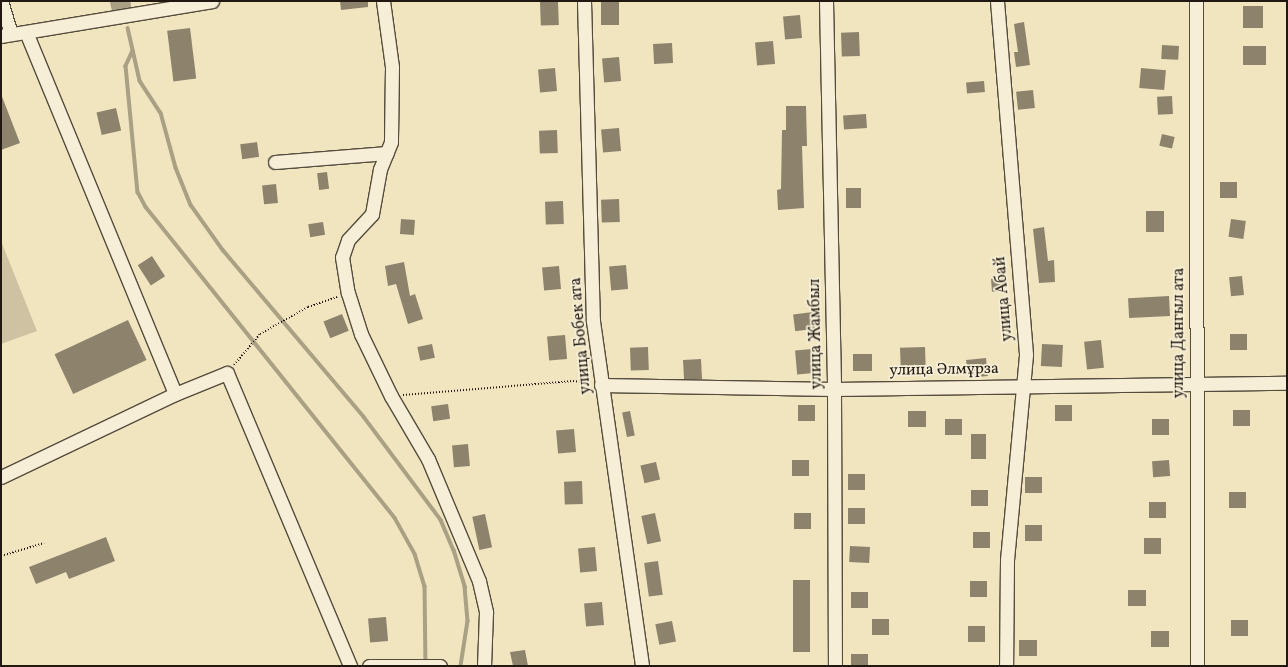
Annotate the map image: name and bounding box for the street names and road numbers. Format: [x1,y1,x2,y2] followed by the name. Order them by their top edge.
[991,256,1017,342] street label: улица Абай
[1169,268,1189,398] street label: улица Дангыл ата
[566,277,596,395] street label: улица Бобек ата
[805,278,827,390] street label: улица Жамбыл
[889,359,999,381] street label: улица Әлмұрза

